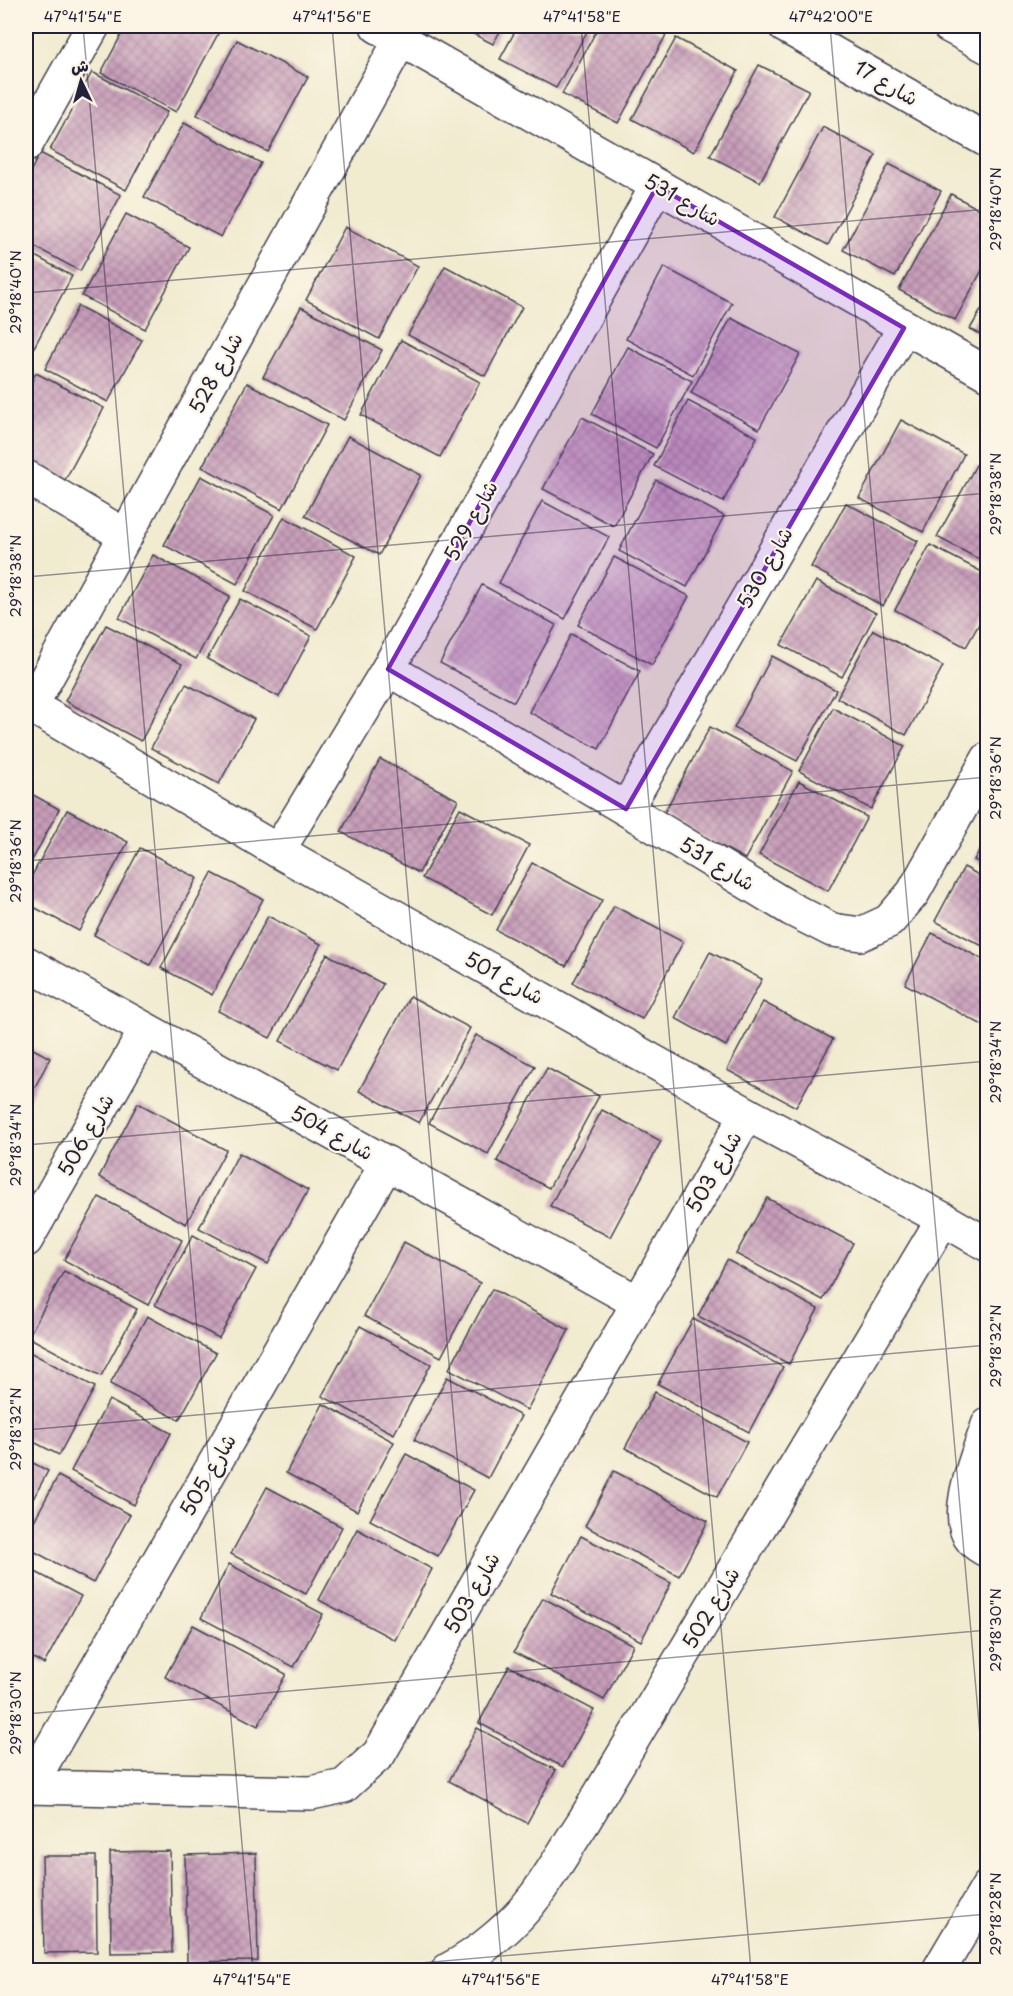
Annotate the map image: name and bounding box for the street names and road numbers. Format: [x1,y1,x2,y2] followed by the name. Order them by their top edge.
[849,52,924,112] street label: شارع 17
[639,165,726,233] street label: شارع 531
[181,326,250,419] street label: شارع 528
[436,475,505,566] street label: شارع 529
[729,521,800,614] street label: شارع 530
[674,829,761,897] street label: شارع 531
[460,943,549,1011] street label: شارع 501
[49,1088,121,1181] street label: شارع 506
[286,1097,379,1167] street label: شارع 504
[678,1125,749,1218] street label: شارع 503
[171,1428,243,1521] street label: شارع 505
[436,1546,507,1639] street label: شارع 503
[674,1561,746,1654] street label: شارع 502

